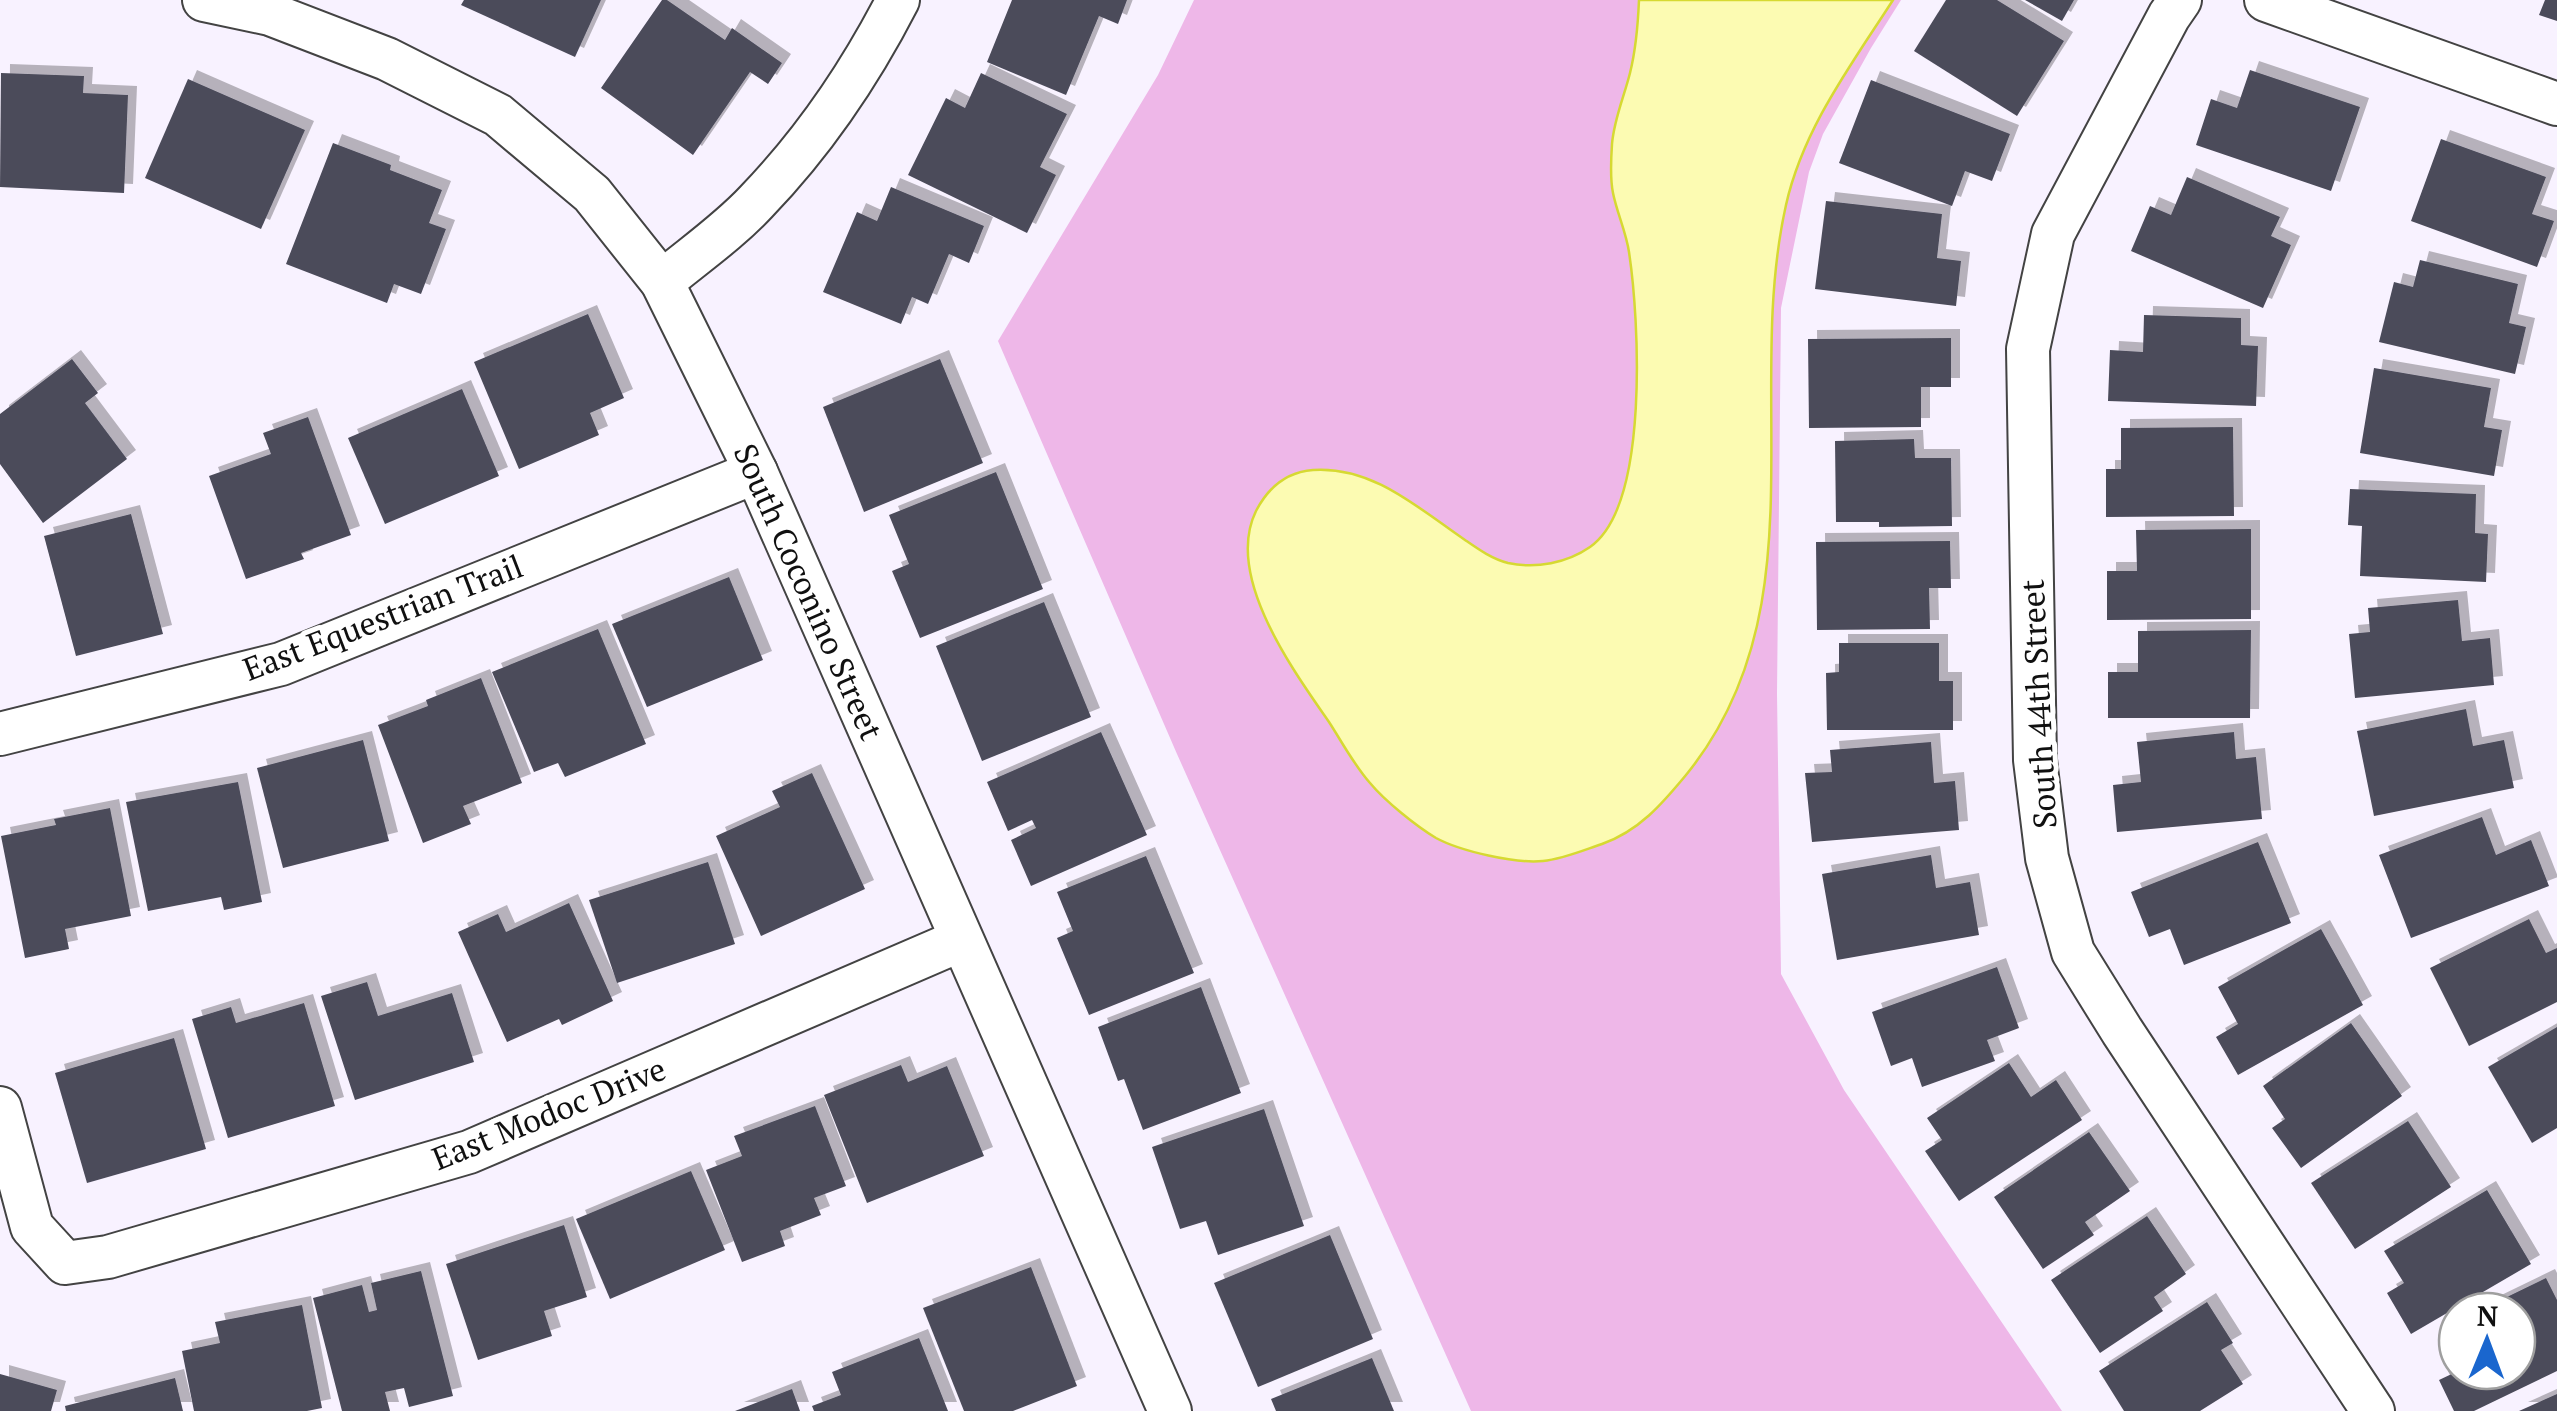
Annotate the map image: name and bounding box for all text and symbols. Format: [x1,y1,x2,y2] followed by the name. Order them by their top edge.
[725,437,893,746] street label: South Coconino Street
[237,544,528,690] street label: East Equestrian Trail
[2010,578,2066,830] street label: South 44th Street
[426,1047,672,1179] street label: East Modoc Drive
[2437,1291,2537,1391] north arrow
[2477,1297,2498,1334] text: N

